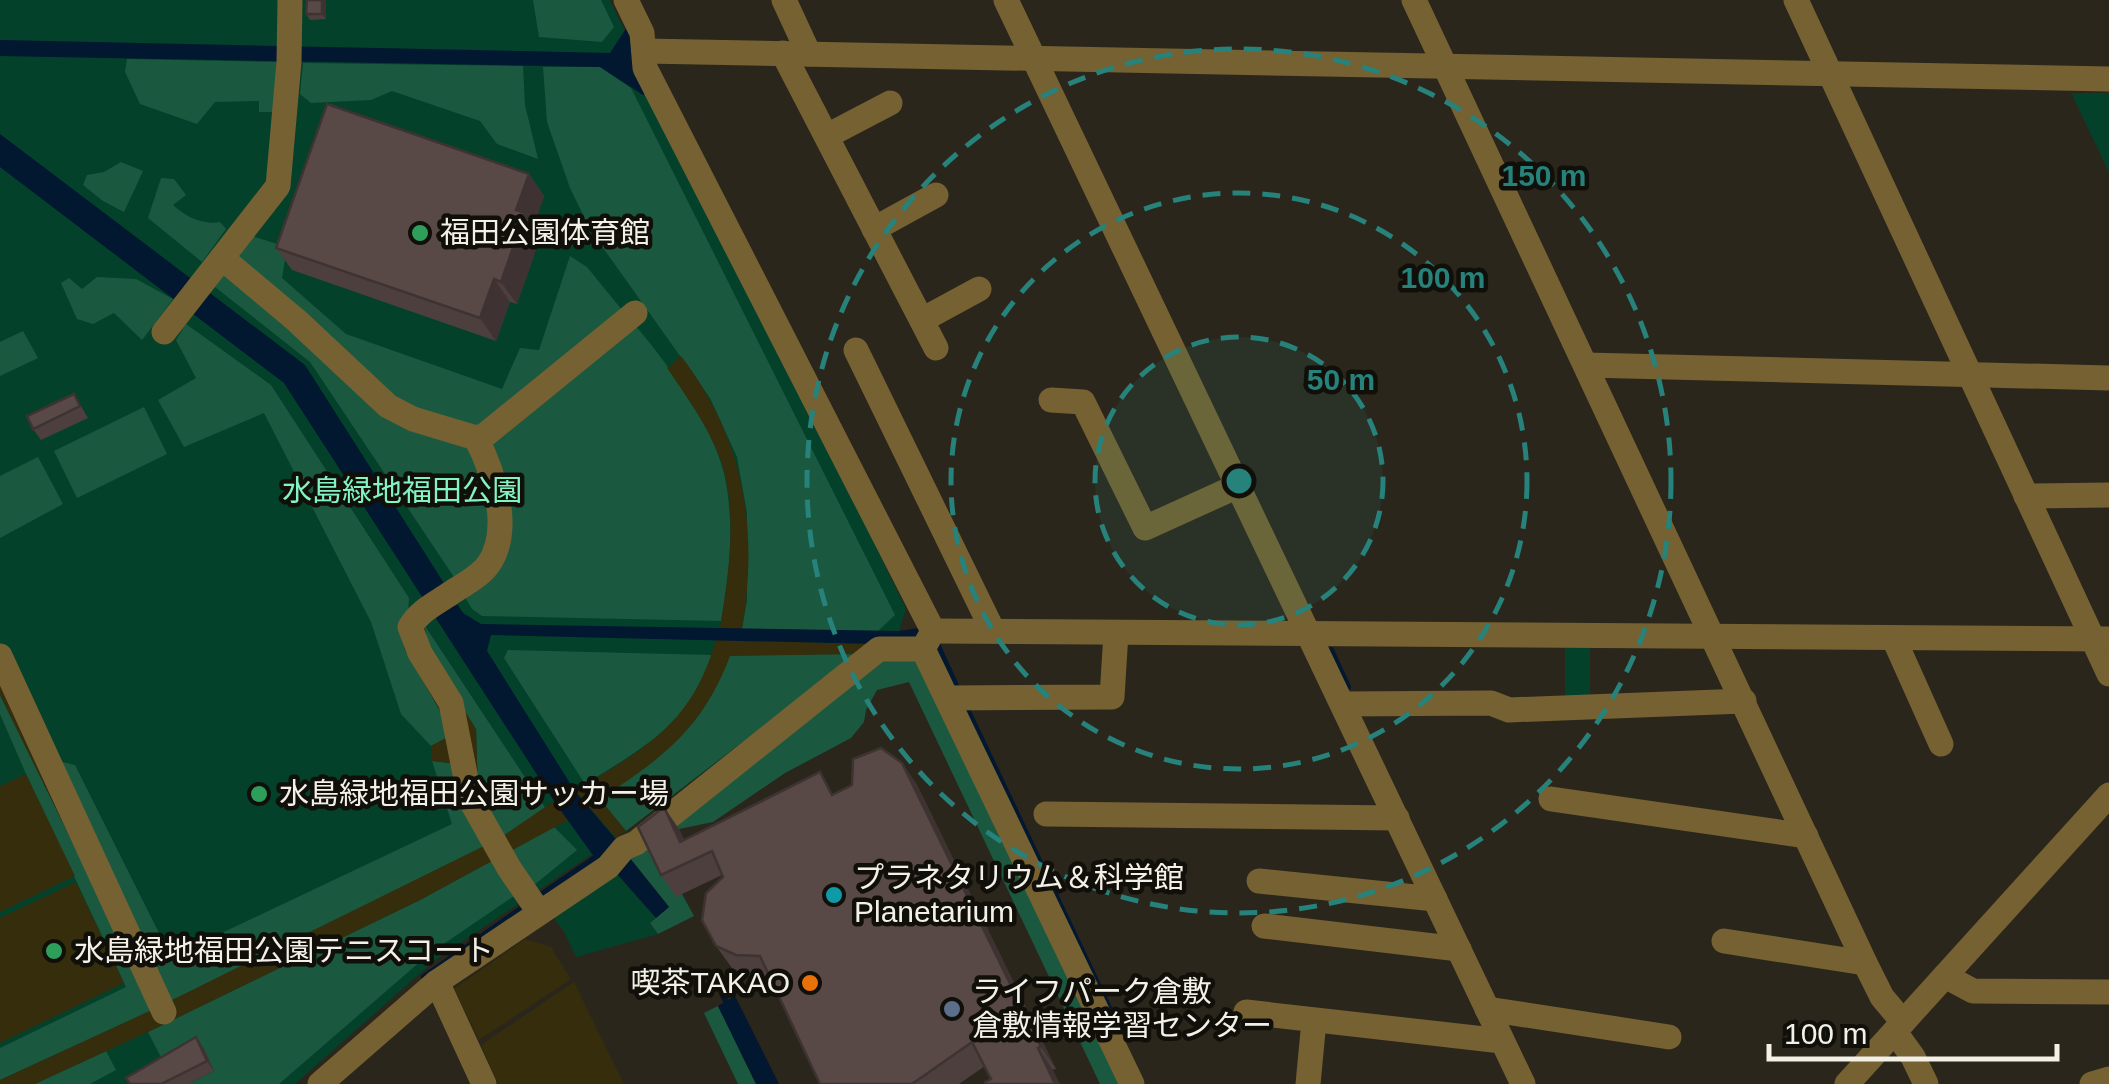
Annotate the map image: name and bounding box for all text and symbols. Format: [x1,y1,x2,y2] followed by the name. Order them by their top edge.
[1501,159,1587,192] text: 150 m
[440,216,650,249] place label: 福田公園体育館
[409,222,431,244] marker: 福田公園体育館
[1400,261,1486,294] text: 100 m
[1307,363,1375,396] text: 50 m
[1221,463,1257,499] centre of rings
[282,474,522,507] park label: 水島緑地福田公園
[279,777,669,810] place label: 水島緑地福田公園サッカー場
[248,783,270,805] marker: 水島緑地福田公園サッカー場
[854,861,1184,928] place label: プラネタリウム＆科学館 Planetarium
[823,884,845,906] marker: プラネタリウム＆科学館 Planetarium
[74,934,494,967] place label: 水島緑地福田公園テニスコート
[43,940,65,962] marker: 水島緑地福田公園テニスコート
[631,966,790,999] place label: 喫茶TAKAO
[799,972,821,994] marker: 喫茶TAKAO
[972,975,1272,1042] place label: ライフパーク倉敷 倉敷情報学習センター
[941,998,963,1020] marker: ライフパーク倉敷 倉敷情報学習センター
[1769,999,2056,1061] scale bar
[1784,1017,1867,1050] text: 100 m

